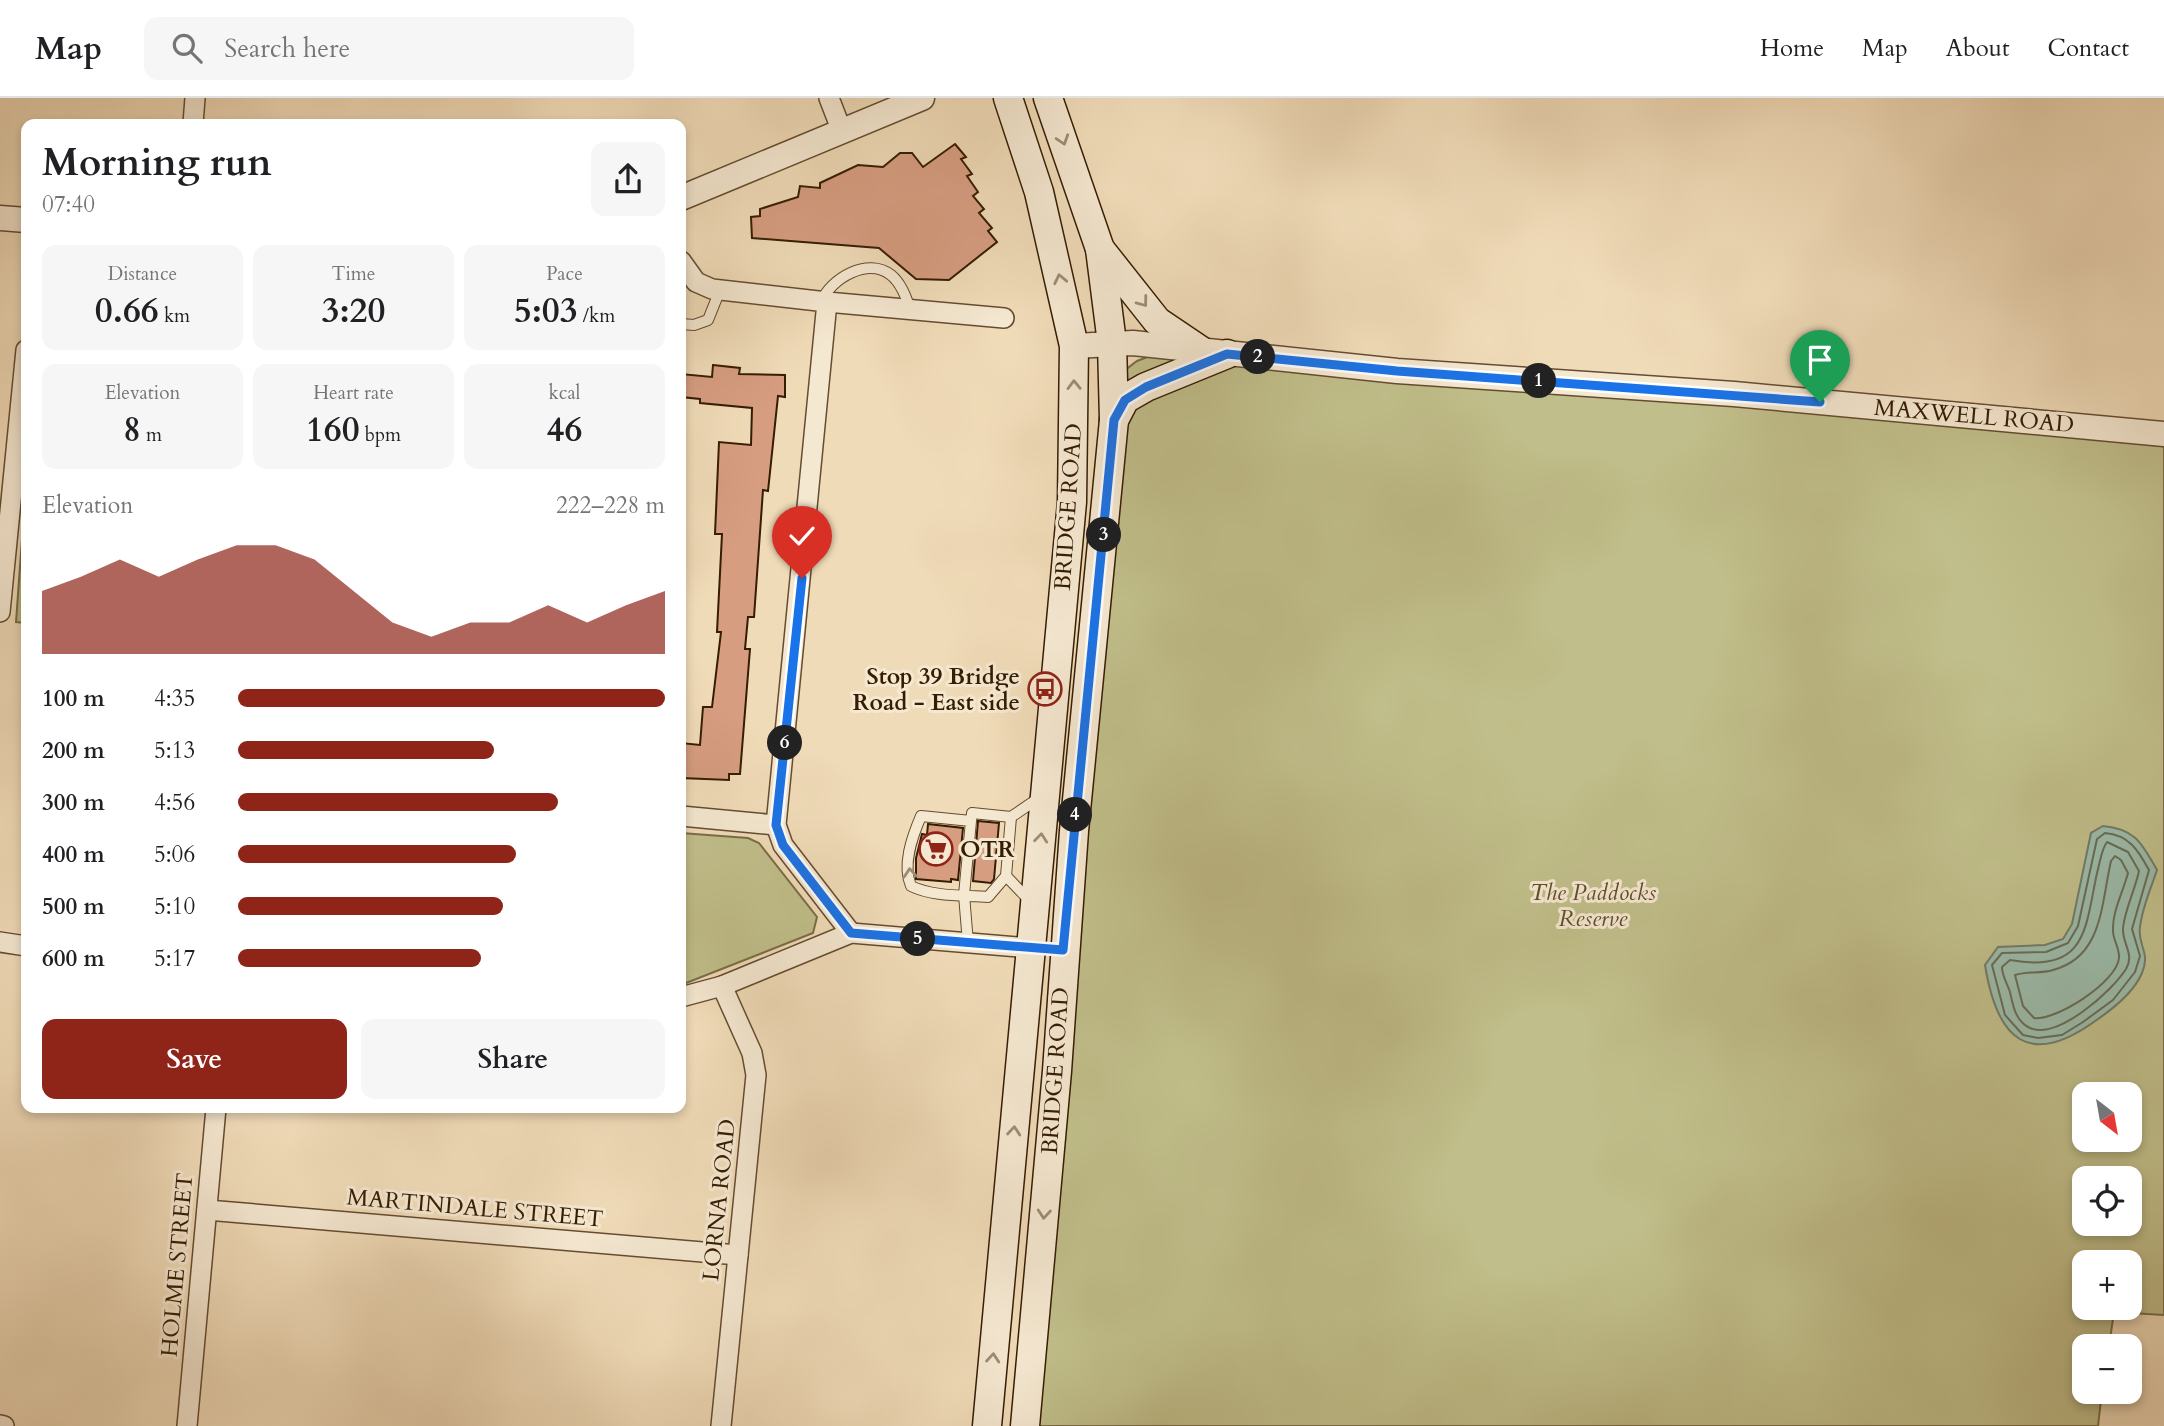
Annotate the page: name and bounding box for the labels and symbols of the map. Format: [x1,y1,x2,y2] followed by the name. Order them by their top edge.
[1054,133,1069,145] one-way arrow
[1054,273,1069,285] one-way arrow
[1134,295,1147,307] one-way arrow
[1790,330,1850,402] pin
[1240,340,1276,374] pin: 2
[1522,364,1556,398] pin: 1
[1066,379,1082,389] one-way arrow
[1873,392,2075,440] street label: MAXWELL ROAD
[1047,422,1089,592] street label: BRIDGE ROAD
[772,506,832,578] pin
[1086,518,1122,552] pin: 3
[853,661,1020,718] place label: Stop 39 Bridge Road - East side
[1026,670,1064,708] bus stop icon: Stop 39 Bridge Road - East side
[768,726,802,760] pin: 6
[1058,798,1092,832] pin: 4
[917,830,955,868] supermarket icon: OTR
[1033,832,1048,843] one-way arrow
[960,834,1014,865] place label: OTR
[903,867,918,878] one-way arrow
[1530,877,1656,934] park label: The Paddocks Reserve
[900,922,936,956] pin: 5
[1034,986,1076,1156] street label: BRIDGE ROAD
[2072,1082,2142,1152] north arrow
[695,1117,743,1283] street label: LORNA ROAD
[1006,1126,1021,1137] one-way arrow
[154,1172,200,1358] street label: HOLME STREET
[346,1181,605,1235] street label: MARTINDALE STREET
[1037,1209,1052,1220] one-way arrow
[985,1352,1000,1363] one-way arrow

